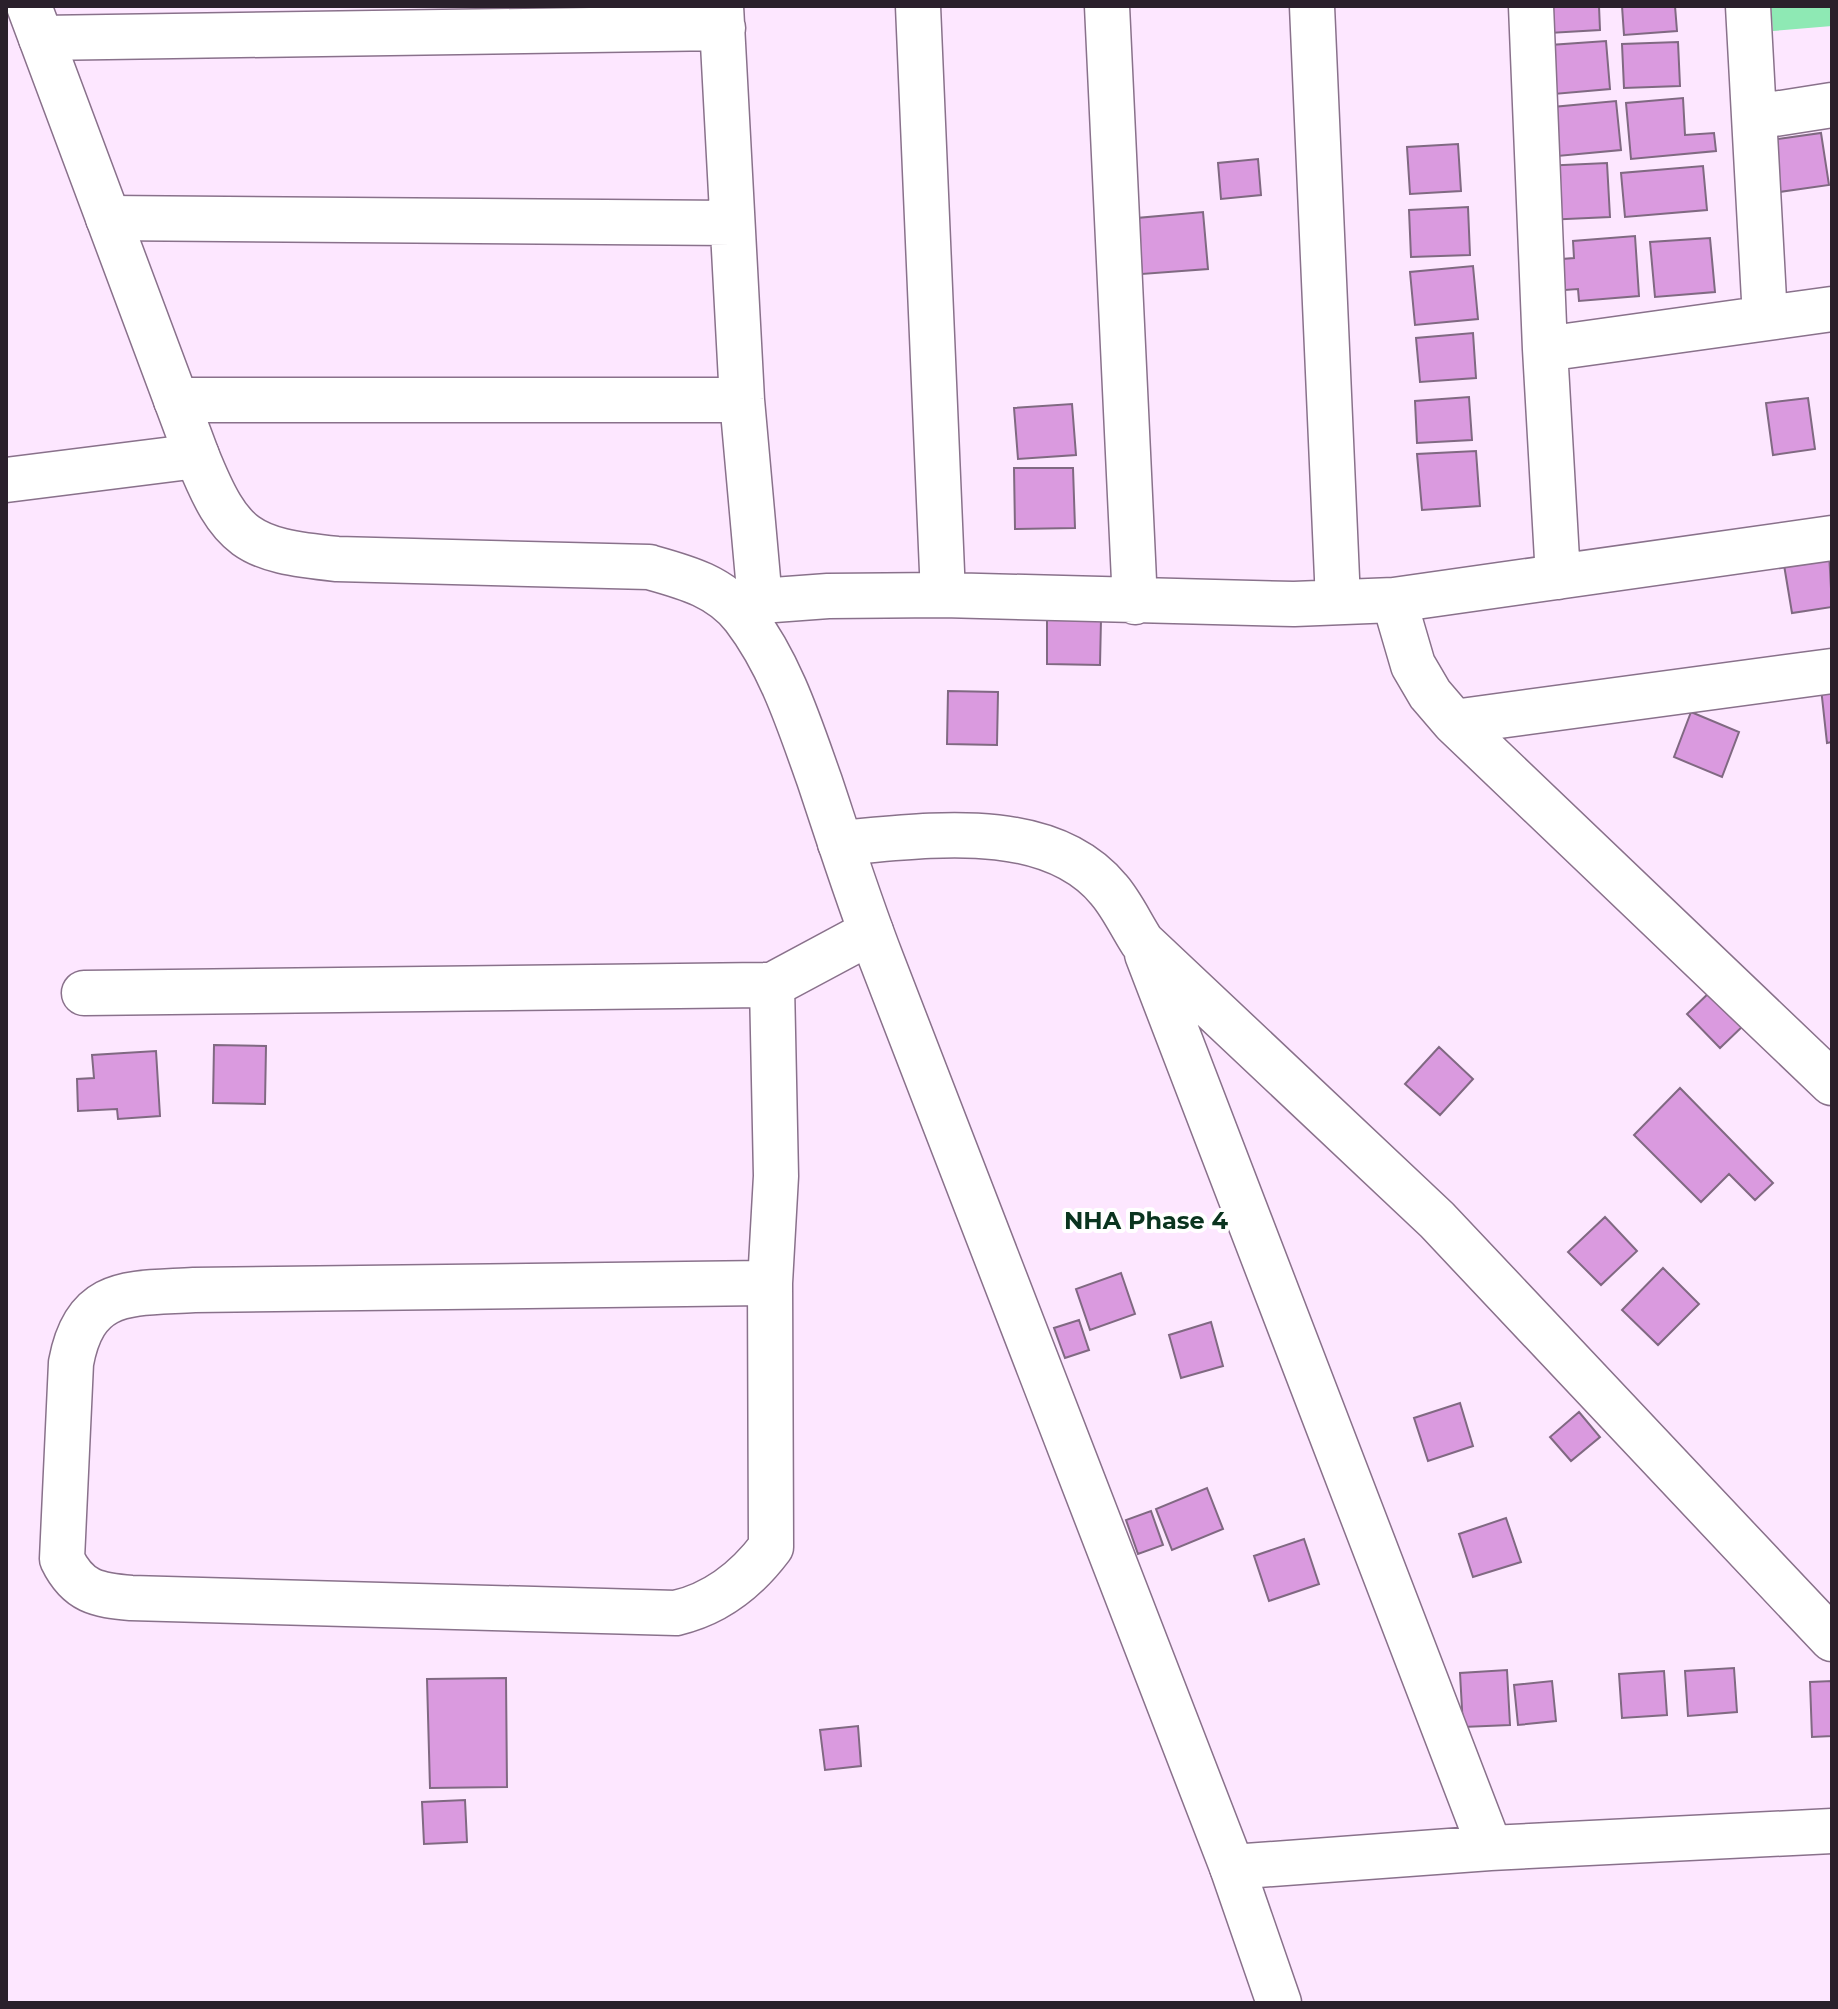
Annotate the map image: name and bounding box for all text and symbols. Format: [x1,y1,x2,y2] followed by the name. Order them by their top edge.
[1064,1206,1229,1235] district label: NHA Phase 4

